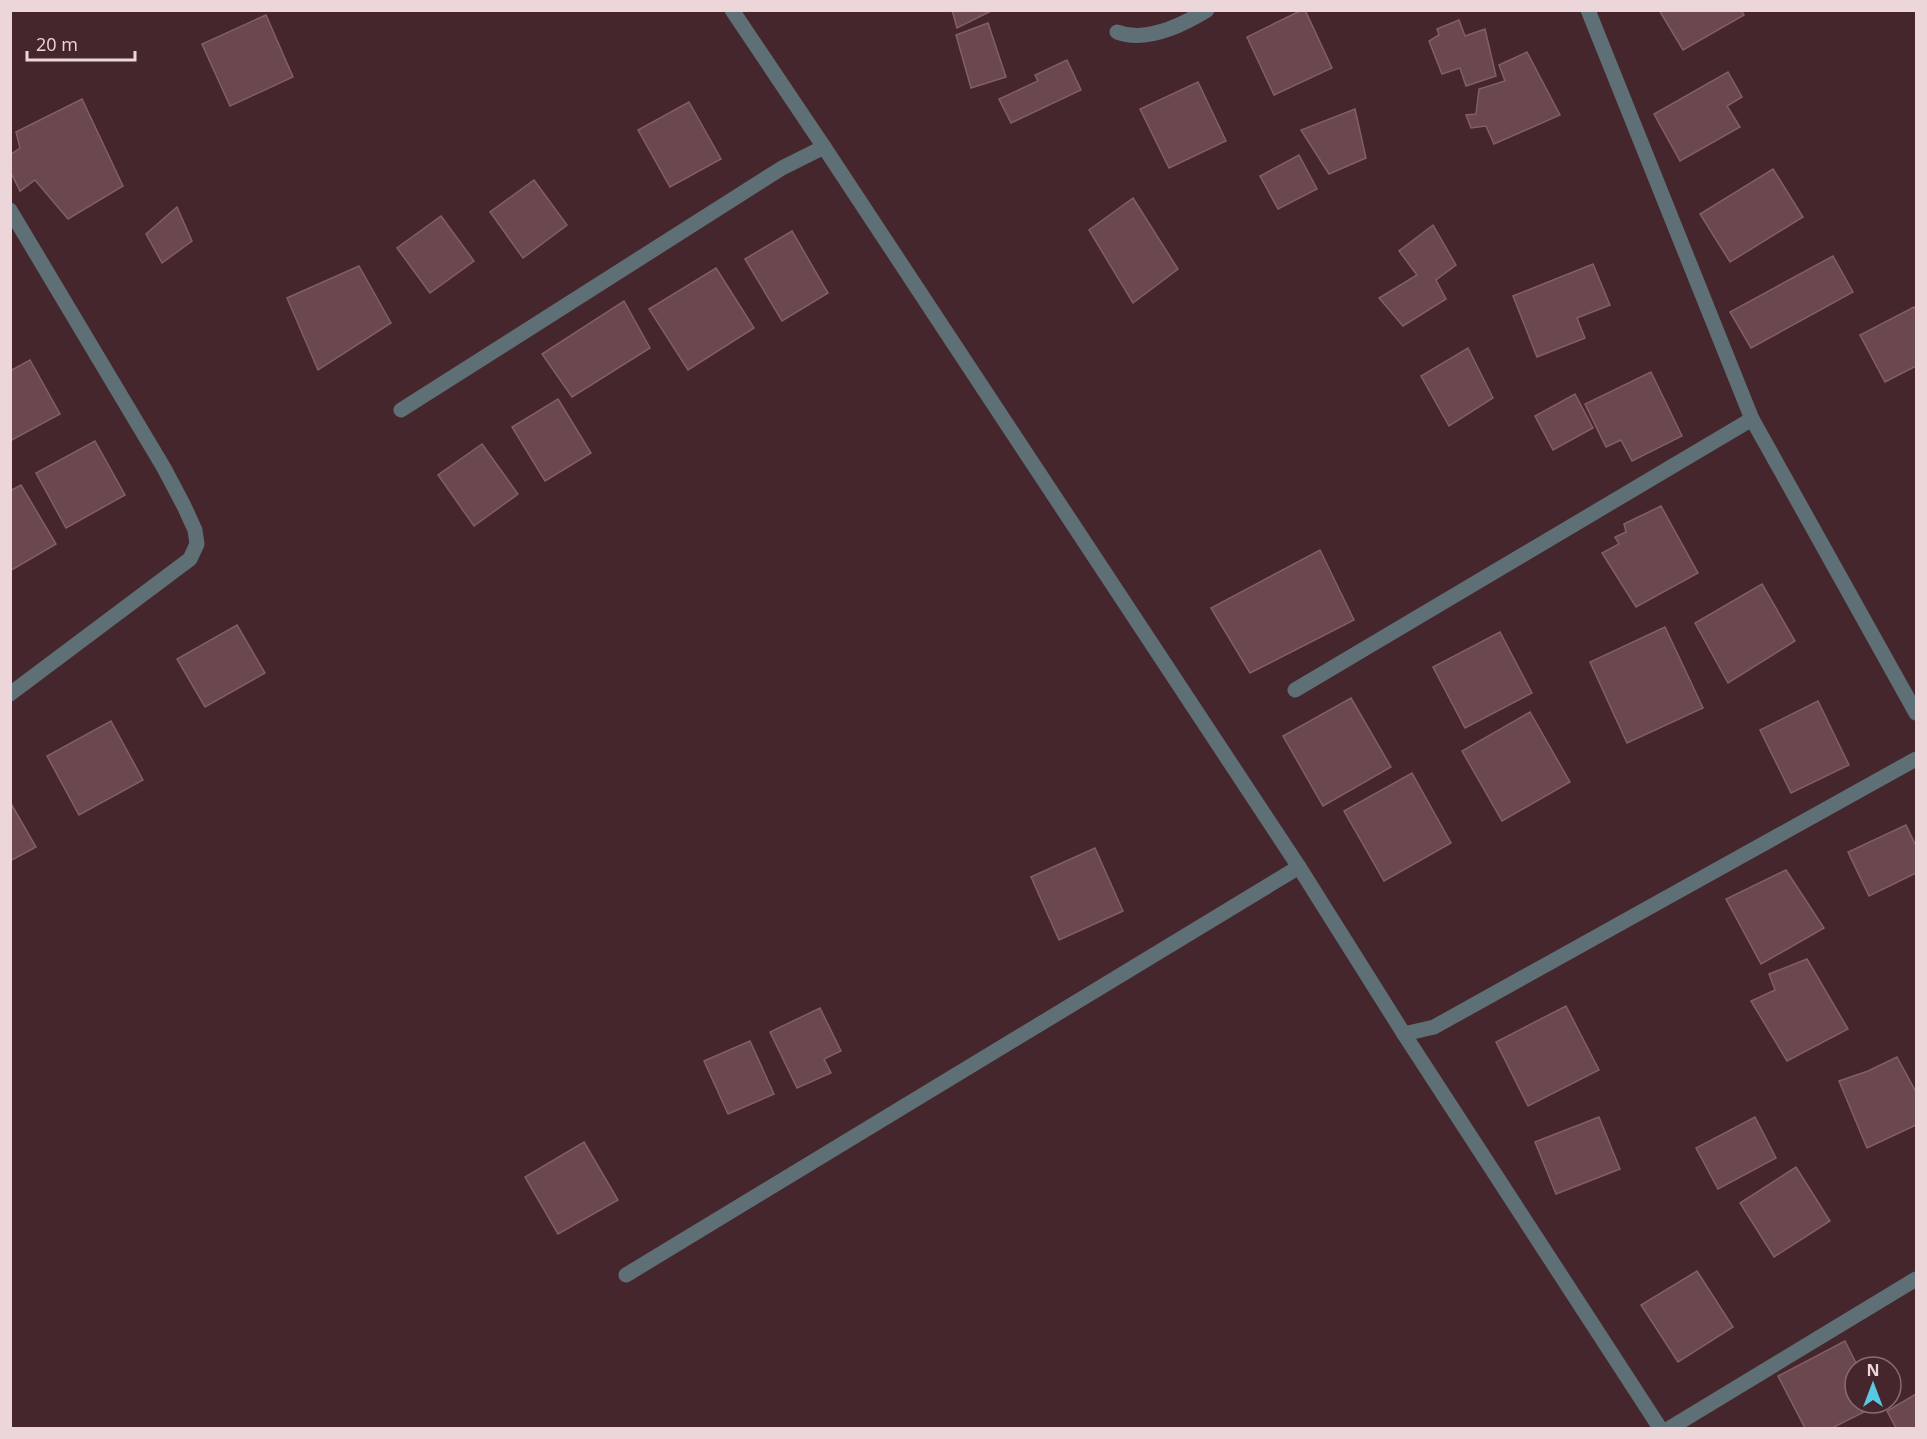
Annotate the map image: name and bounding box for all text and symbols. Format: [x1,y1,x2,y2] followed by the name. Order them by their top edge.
[27,24,135,62] scale bar
[36,32,78,56] text: 20 m
[1843,1355,1903,1415] north arrow
[1866,1359,1880,1381] text: N

